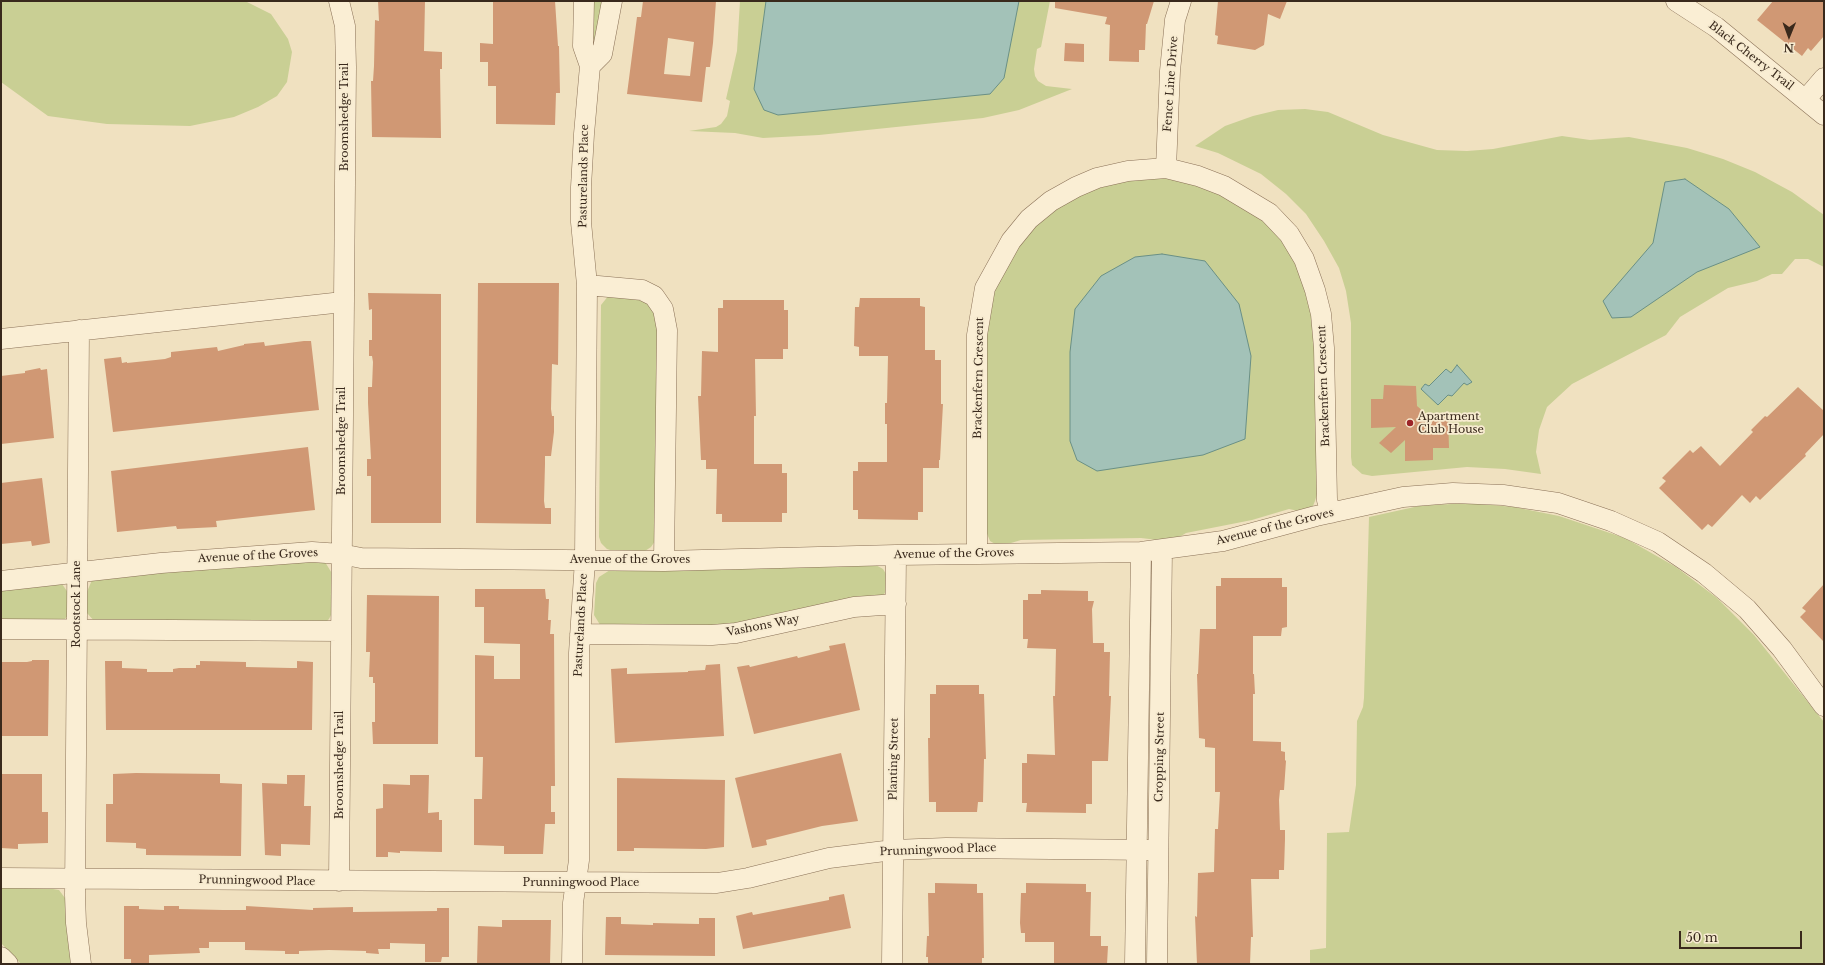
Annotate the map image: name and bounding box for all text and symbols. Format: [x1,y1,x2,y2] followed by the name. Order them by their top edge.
[1769,16,1809,56] north arrow
[1706,19,1796,93] street label: Black Cherry Trail
[1161,35,1181,133] street label: Fence Line Drive
[1783,41,1794,55] text: N
[338,63,352,171] street label: Broomshedge Trail
[576,124,592,228] street label: Pasturelands Place
[971,317,987,439] street label: Brackenfern Crescent
[1315,325,1333,447] street label: Brackenfern Crescent
[335,387,349,495] street label: Broomshedge Trail
[1418,410,1484,436] place label: Apartment Club House
[1405,418,1415,428] marker: Apartment Club House
[1215,506,1335,548] street label: Avenue of the Groves
[197,546,319,566] street label: Avenue of the Groves
[894,546,1014,562] street label: Avenue of the Groves
[570,553,690,567] street label: Avenue of the Groves
[70,560,84,648] street label: Rootstock Lane
[572,573,590,677] street label: Pasturelands Place
[725,612,801,640] street label: Vashons Way
[333,711,347,819] street label: Broomshedge Trail
[1153,712,1167,802] street label: Cropping Street
[887,717,901,801] street label: Planting Street
[879,841,997,859] street label: Prunningwood Place
[198,873,316,889] street label: Prunningwood Place
[523,876,639,890] street label: Prunningwood Place
[1681,923,1804,949] scale bar
[1686,930,1718,945] text: 50 m

